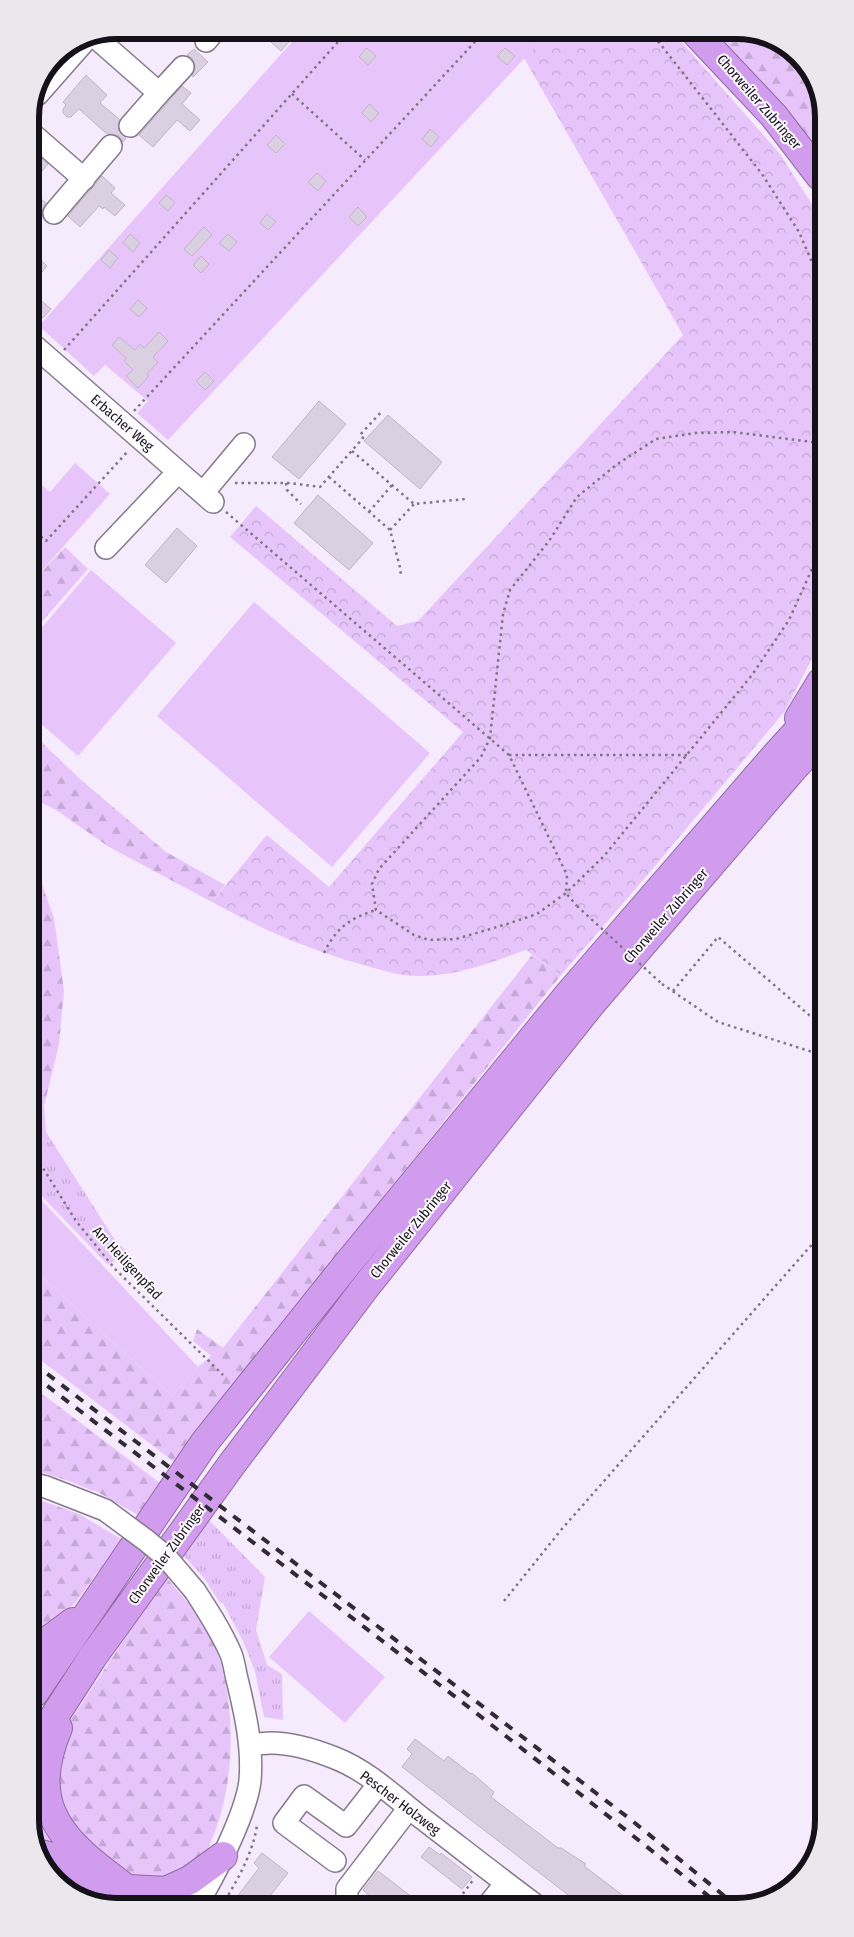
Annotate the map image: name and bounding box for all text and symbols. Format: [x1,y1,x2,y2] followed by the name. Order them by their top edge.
[713,51,805,153] street label: Chorweiler Zubringer
[87,391,157,455] street label: Erbacher Weg
[620,865,712,967] street label: Chorweiler Zubringer
[367,1178,455,1282] street label: Chorweiler Zubringer
[89,1223,165,1303] street label: Am Heiligenpfad
[125,1500,209,1608] street label: Chorweiler Zubringer
[356,1767,444,1839] street label: Pescher Holzweg

